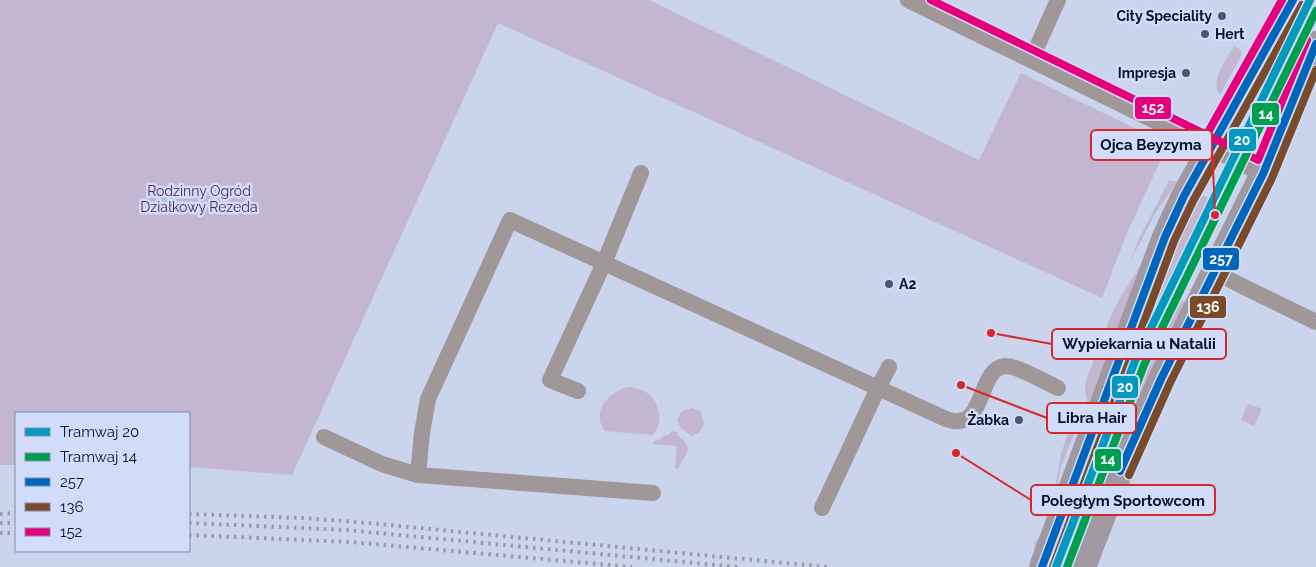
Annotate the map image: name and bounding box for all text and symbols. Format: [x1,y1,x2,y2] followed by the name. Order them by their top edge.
[1116,8,1212,24] place label: City Speciality
[1216,10,1228,22] marker: City Speciality
[1215,26,1245,42] place label: Hert
[1199,28,1211,40] marker: Hert
[1118,65,1176,81] place label: Impresja
[1180,67,1192,79] marker: Impresja
[1134,96,1172,120] line badge: 152
[1142,100,1164,116] text: 152
[1251,102,1280,126] line badge: 14
[1259,106,1273,122] text: 14
[1228,128,1257,152] line badge: 20
[1091,130,1212,160] callout: Ojca Beyzyma
[1234,132,1250,148] text: 20
[1100,136,1202,154] text: Ojca Beyzyma
[140,183,258,215] park label: Rodzinny Ogród Działkowy Rezeda
[1202,247,1240,271] line badge: 257
[1209,251,1233,267] text: 257
[899,276,916,292] place label: A2
[883,278,895,290] marker: A2
[1189,295,1227,319] line badge: 136
[1196,299,1220,315] text: 136
[1052,329,1226,359] callout: Wypiekarnia u Natalii
[1062,335,1216,353] text: Wypiekarnia u Natalii
[1111,375,1139,399] line badge: 20
[1117,379,1133,395] text: 20
[1047,403,1136,433] callout: Libra Hair
[1057,409,1127,427] text: Libra Hair
[968,411,1009,428] place label: Żabka
[15,412,190,552] legend
[1013,414,1025,426] marker: Żabka
[60,423,139,441] text: Tramwaj 20
[60,448,137,466] text: Tramwaj 14
[1094,448,1122,472] line badge: 14
[1101,451,1115,467] text: 14
[60,473,84,491] text: 257
[1031,485,1215,515] callout: Poległym Sportowcom
[1041,492,1205,510] text: Poległym Sportowcom
[60,498,83,516] text: 136
[60,523,83,541] text: 152

